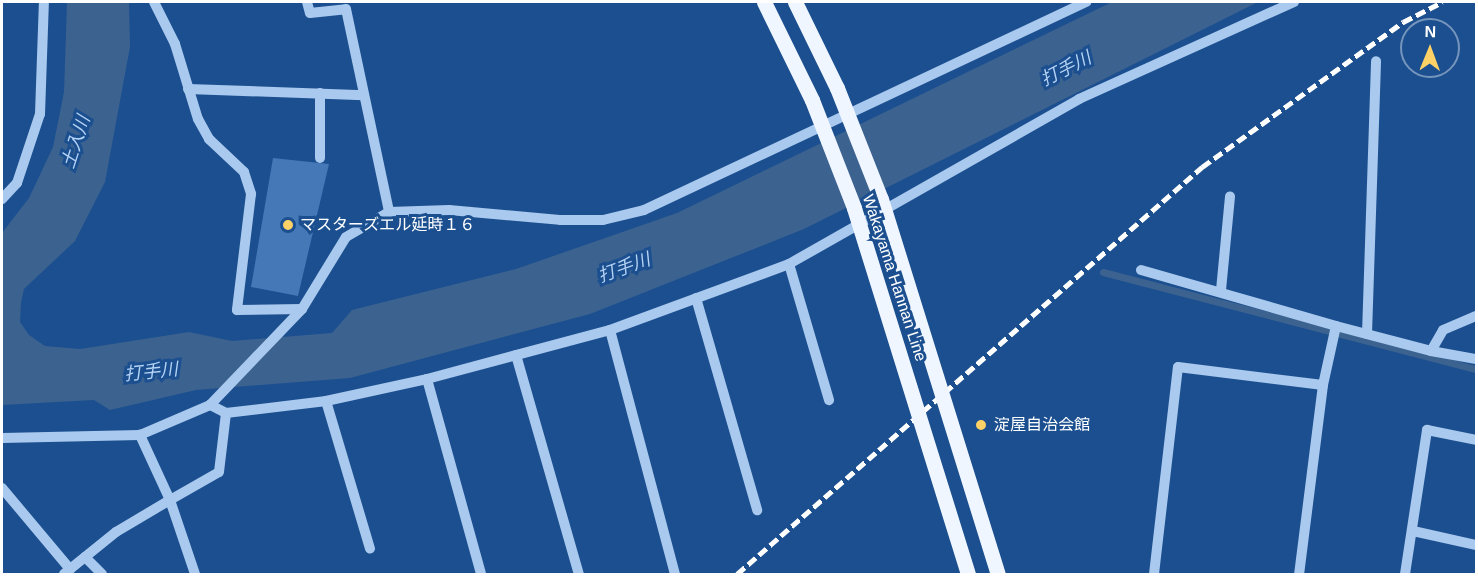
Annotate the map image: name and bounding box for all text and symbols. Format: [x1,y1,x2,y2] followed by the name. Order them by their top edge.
[1400,18,1460,78] north arrow
[1424,23,1436,40] text: N
[1037,47,1095,91] water label: 打手川
[57,113,95,171] water label: 土入川
[858,192,930,364] street label: Wakayama Hannan Line
[300,215,476,235] place label: マスターズエル延時１６
[281,218,295,232] marker: マスターズエル延時１６
[595,249,653,287] water label: 打手川
[123,358,179,386] water label: 打手川
[994,415,1090,435] place label: 淀屋自治会館
[972,416,990,434] marker: 淀屋自治会館

